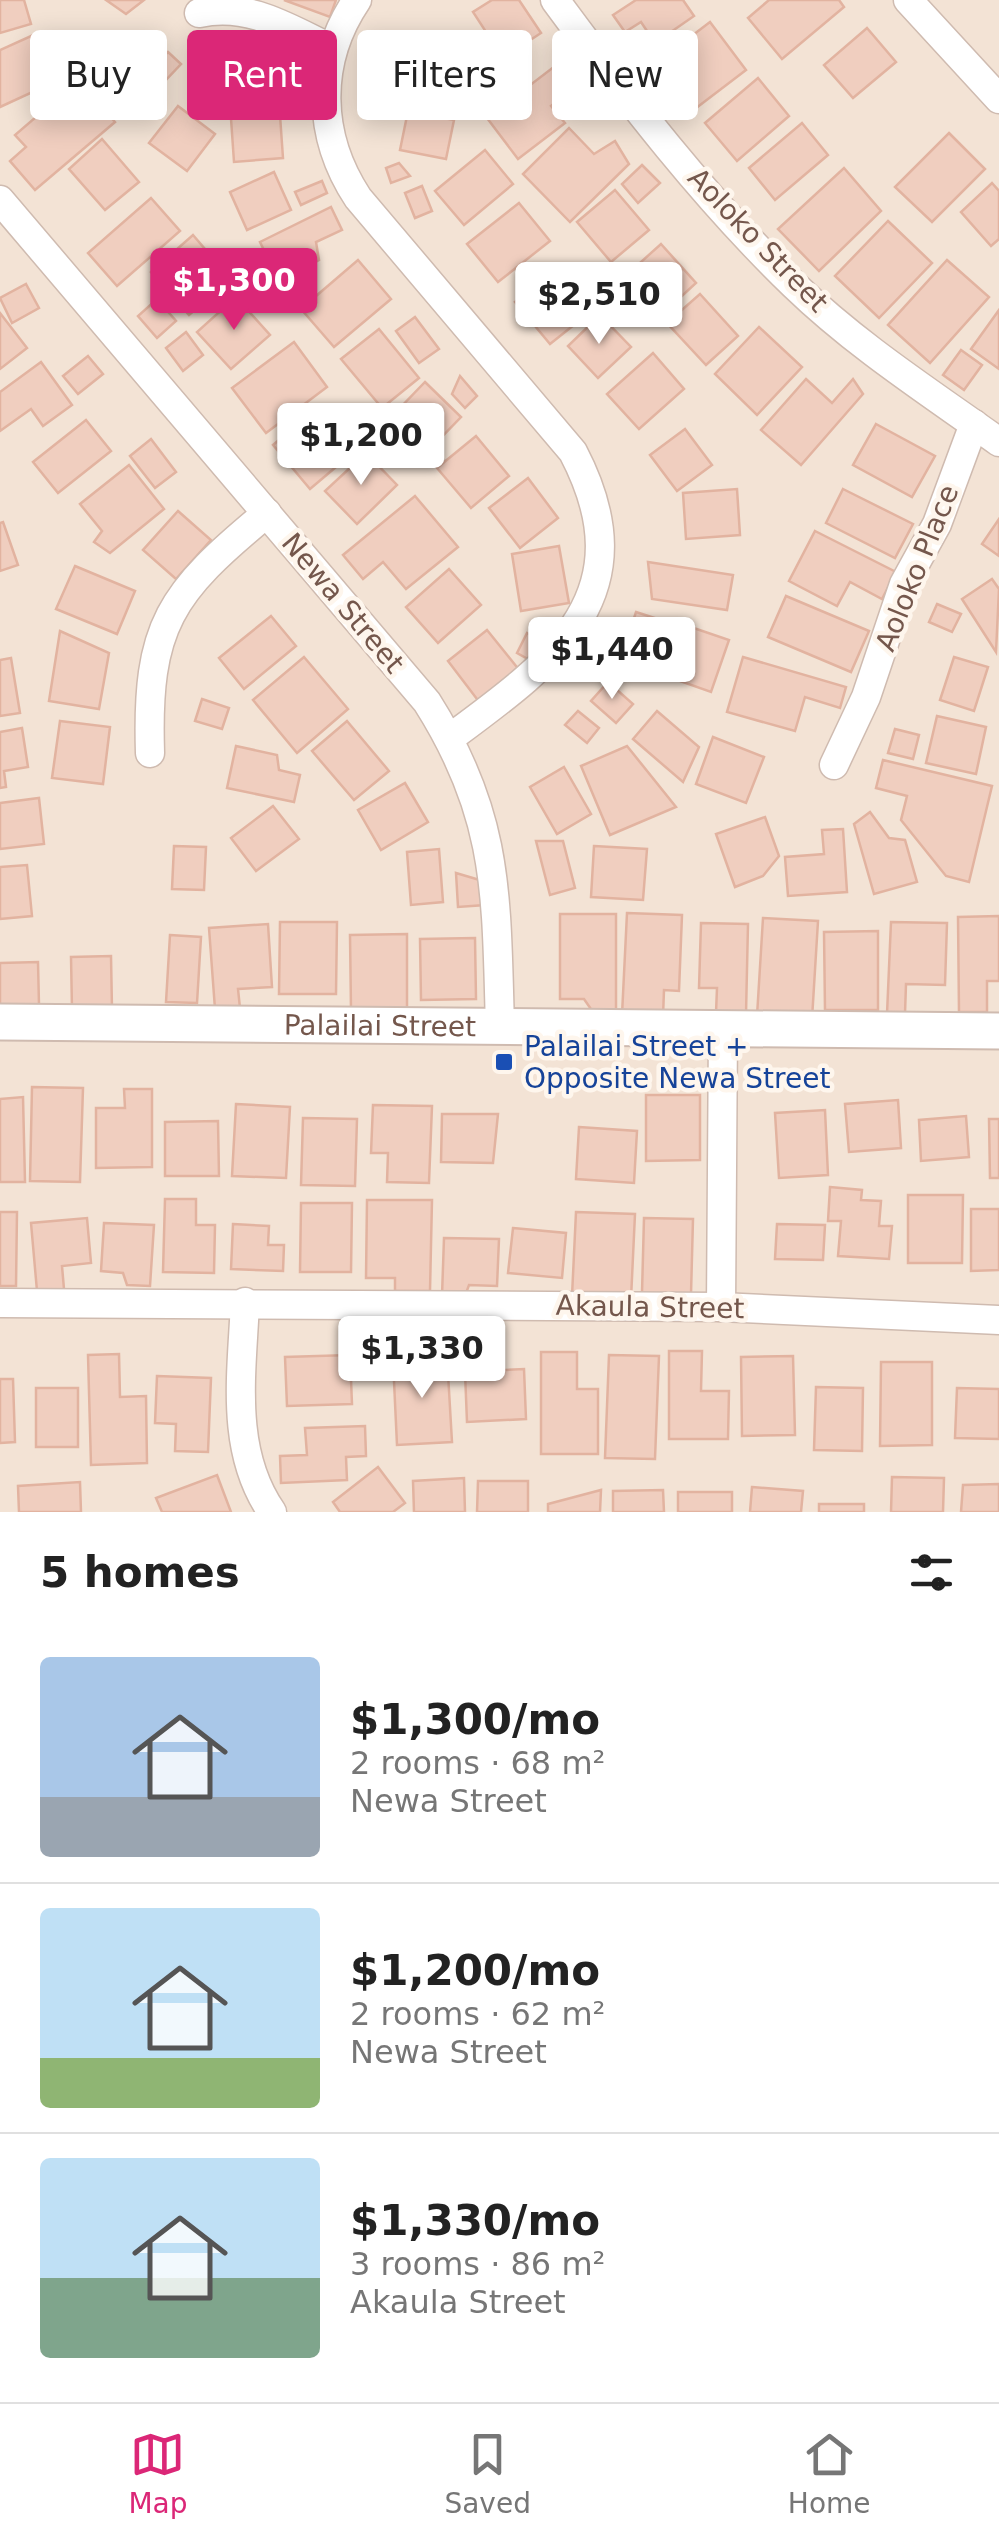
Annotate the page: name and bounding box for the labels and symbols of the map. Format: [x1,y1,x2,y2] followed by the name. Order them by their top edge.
[681,161,835,319] street label: Aoloko Street
[153,248,315,333] pin: $1,300
[518,262,680,347] pin: $2,510
[280,403,442,488] pin: $1,200
[869,480,965,656] street label: Aoloko Place
[275,526,411,680] street label: Newa Street
[531,617,693,702] pin: $1,440
[284,1008,476,1043] street label: Palailai Street
[524,1030,830,1095] place label: Palailai Street + Opposite Newa Street
[493,1051,515,1073] marker: Palailai Street + Opposite Newa Street
[555,1289,745,1325] street label: Akaula Street
[341,1316,503,1401] pin: $1,330

